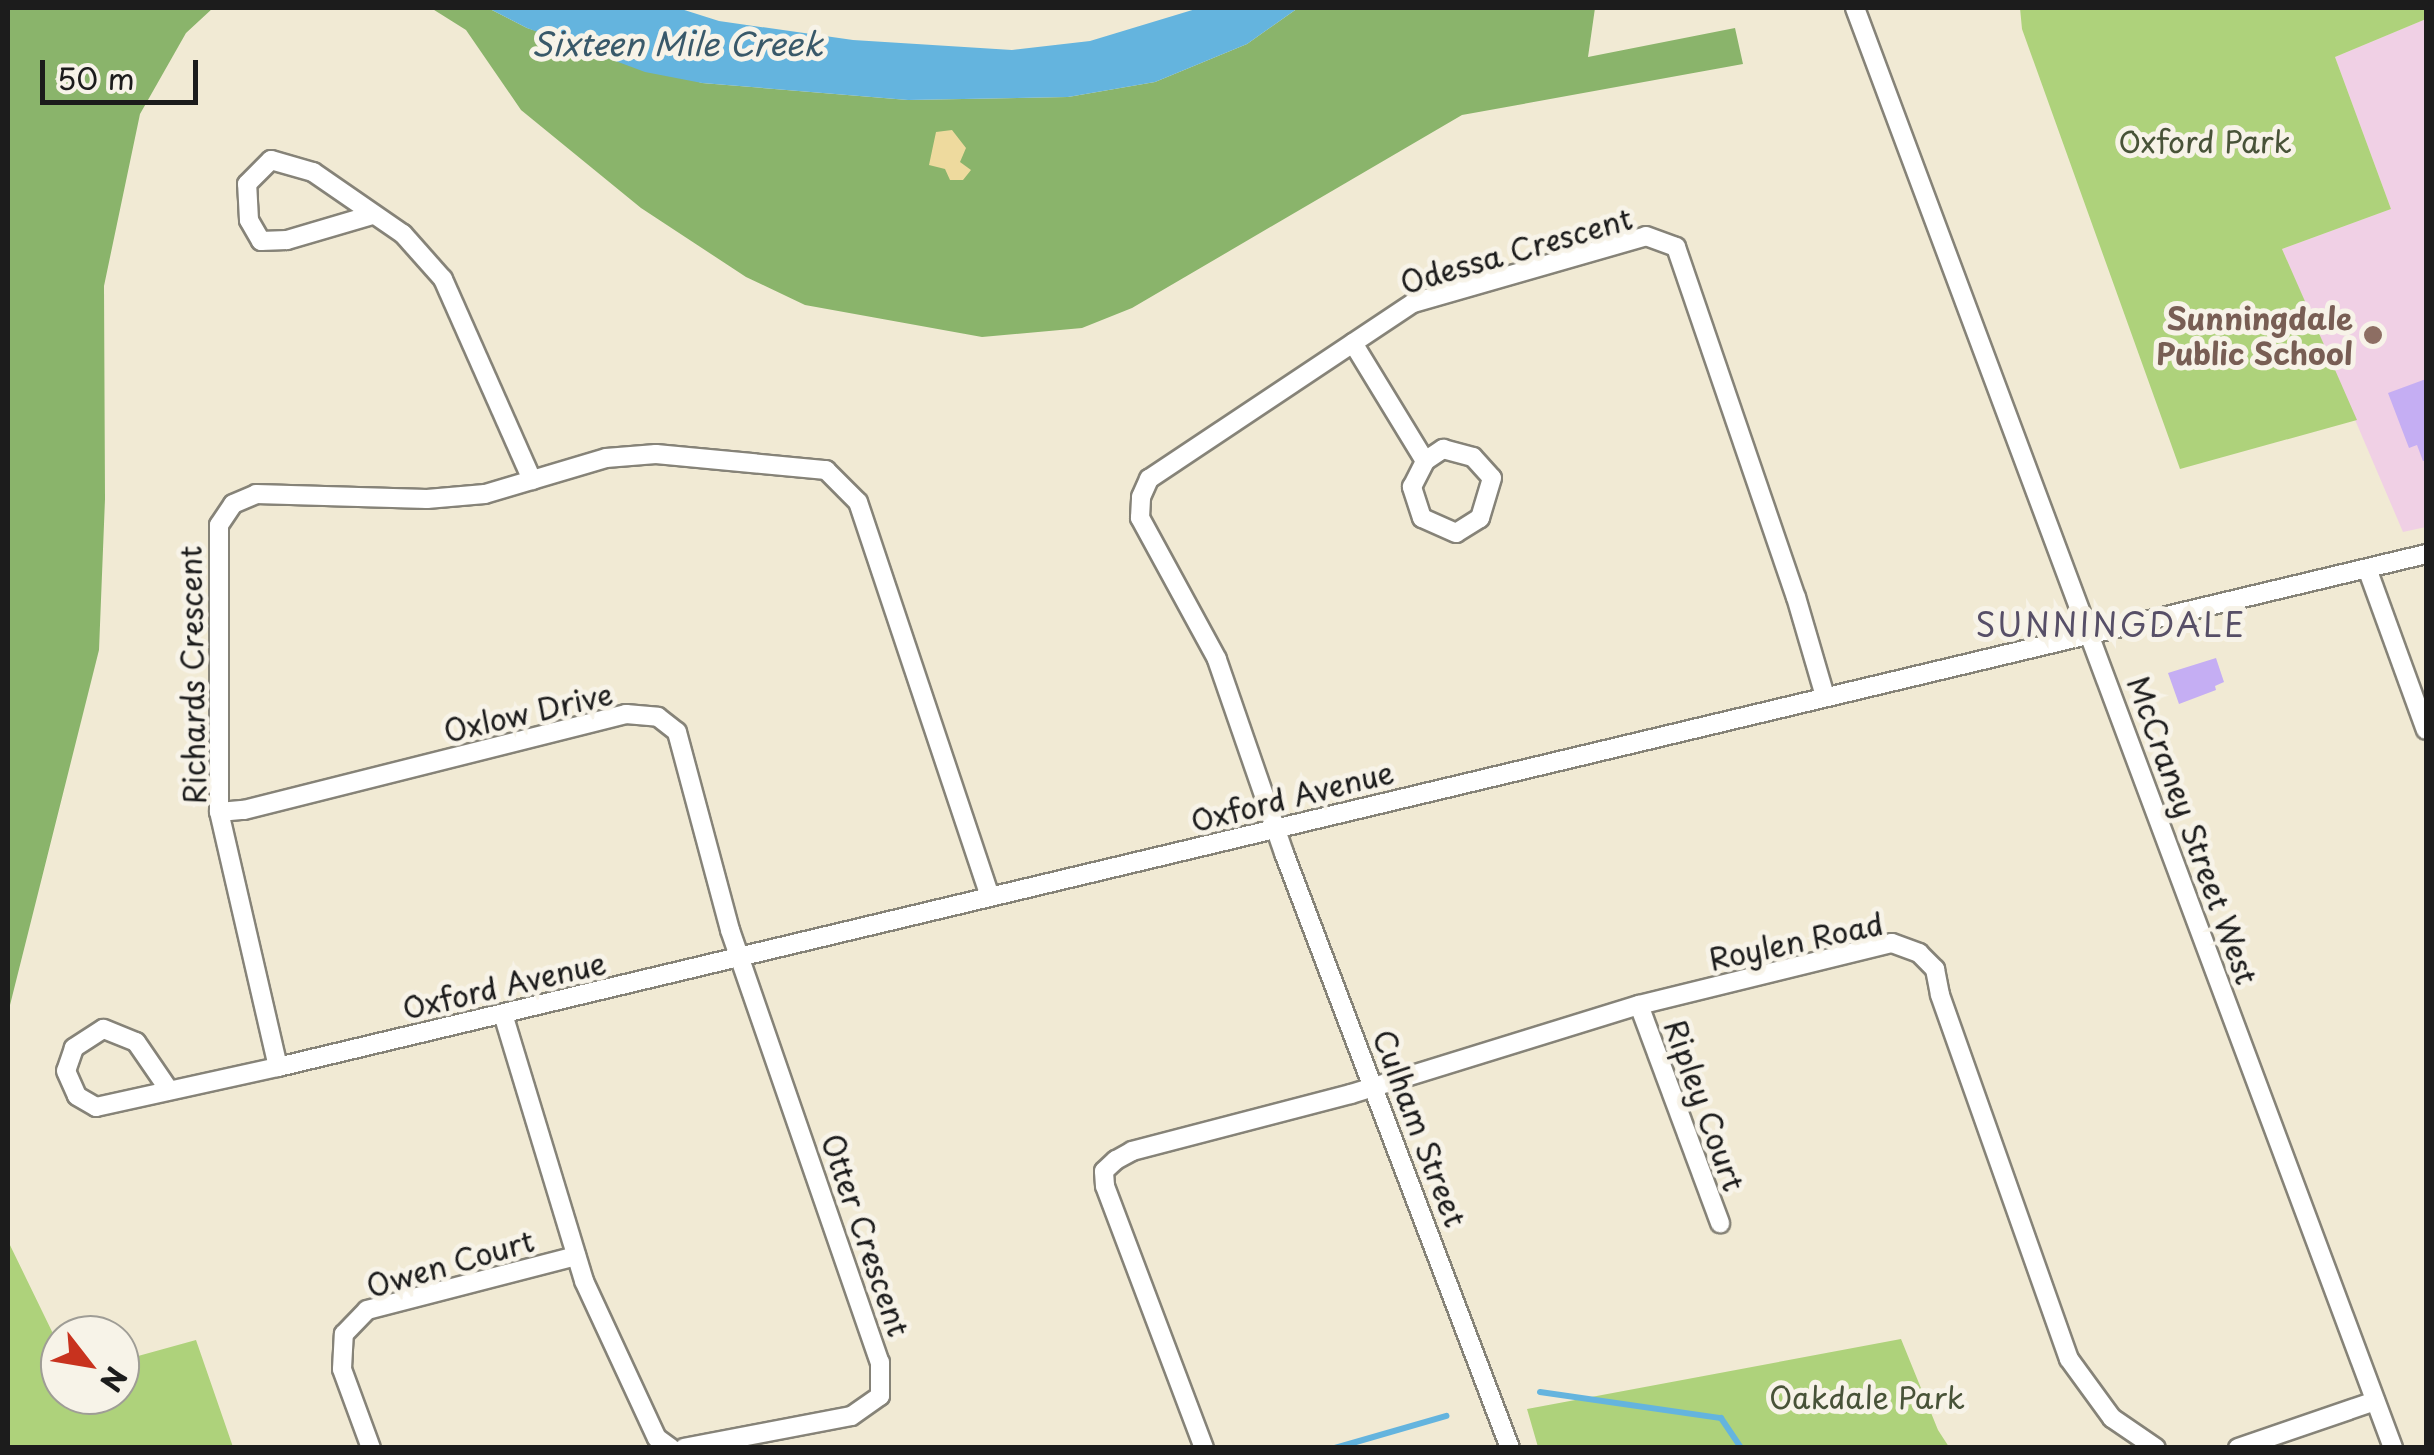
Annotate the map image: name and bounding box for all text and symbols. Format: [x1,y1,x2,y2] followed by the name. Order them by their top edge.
[529,24,825,62] water label: Sixteen Mile Creek
[45,40,202,102] scale bar
[57,55,135,100] text: 50 m
[2118,123,2292,159] park label: Oxford Park
[1396,200,1636,300] street label: Odessa Crescent
[2154,300,2353,370] place label: Sunningdale Public School
[2362,324,2384,346] marker: Sunningdale Public School
[172,544,212,806] street label: Richards Crescent
[1975,605,2247,643] district label: SUNNINGDALE
[2120,670,2266,990] street label: McCraney Street West
[440,675,616,749] street label: Oxlow Drive
[1186,753,1398,839] street label: Oxford Avenue
[1705,905,1887,977] street label: Roylen Road
[398,944,610,1026] street label: Oxford Avenue
[1657,1014,1753,1196] street label: Ripley Court
[1366,1024,1474,1232] street label: Culham Street
[814,1128,918,1342] street label: Otter Crescent
[362,1222,538,1304] street label: Owen Court
[40,1315,140,1415] north arrow
[90,1359,139,1400] text: N
[1768,1379,1966,1415] park label: Oakdale Park

